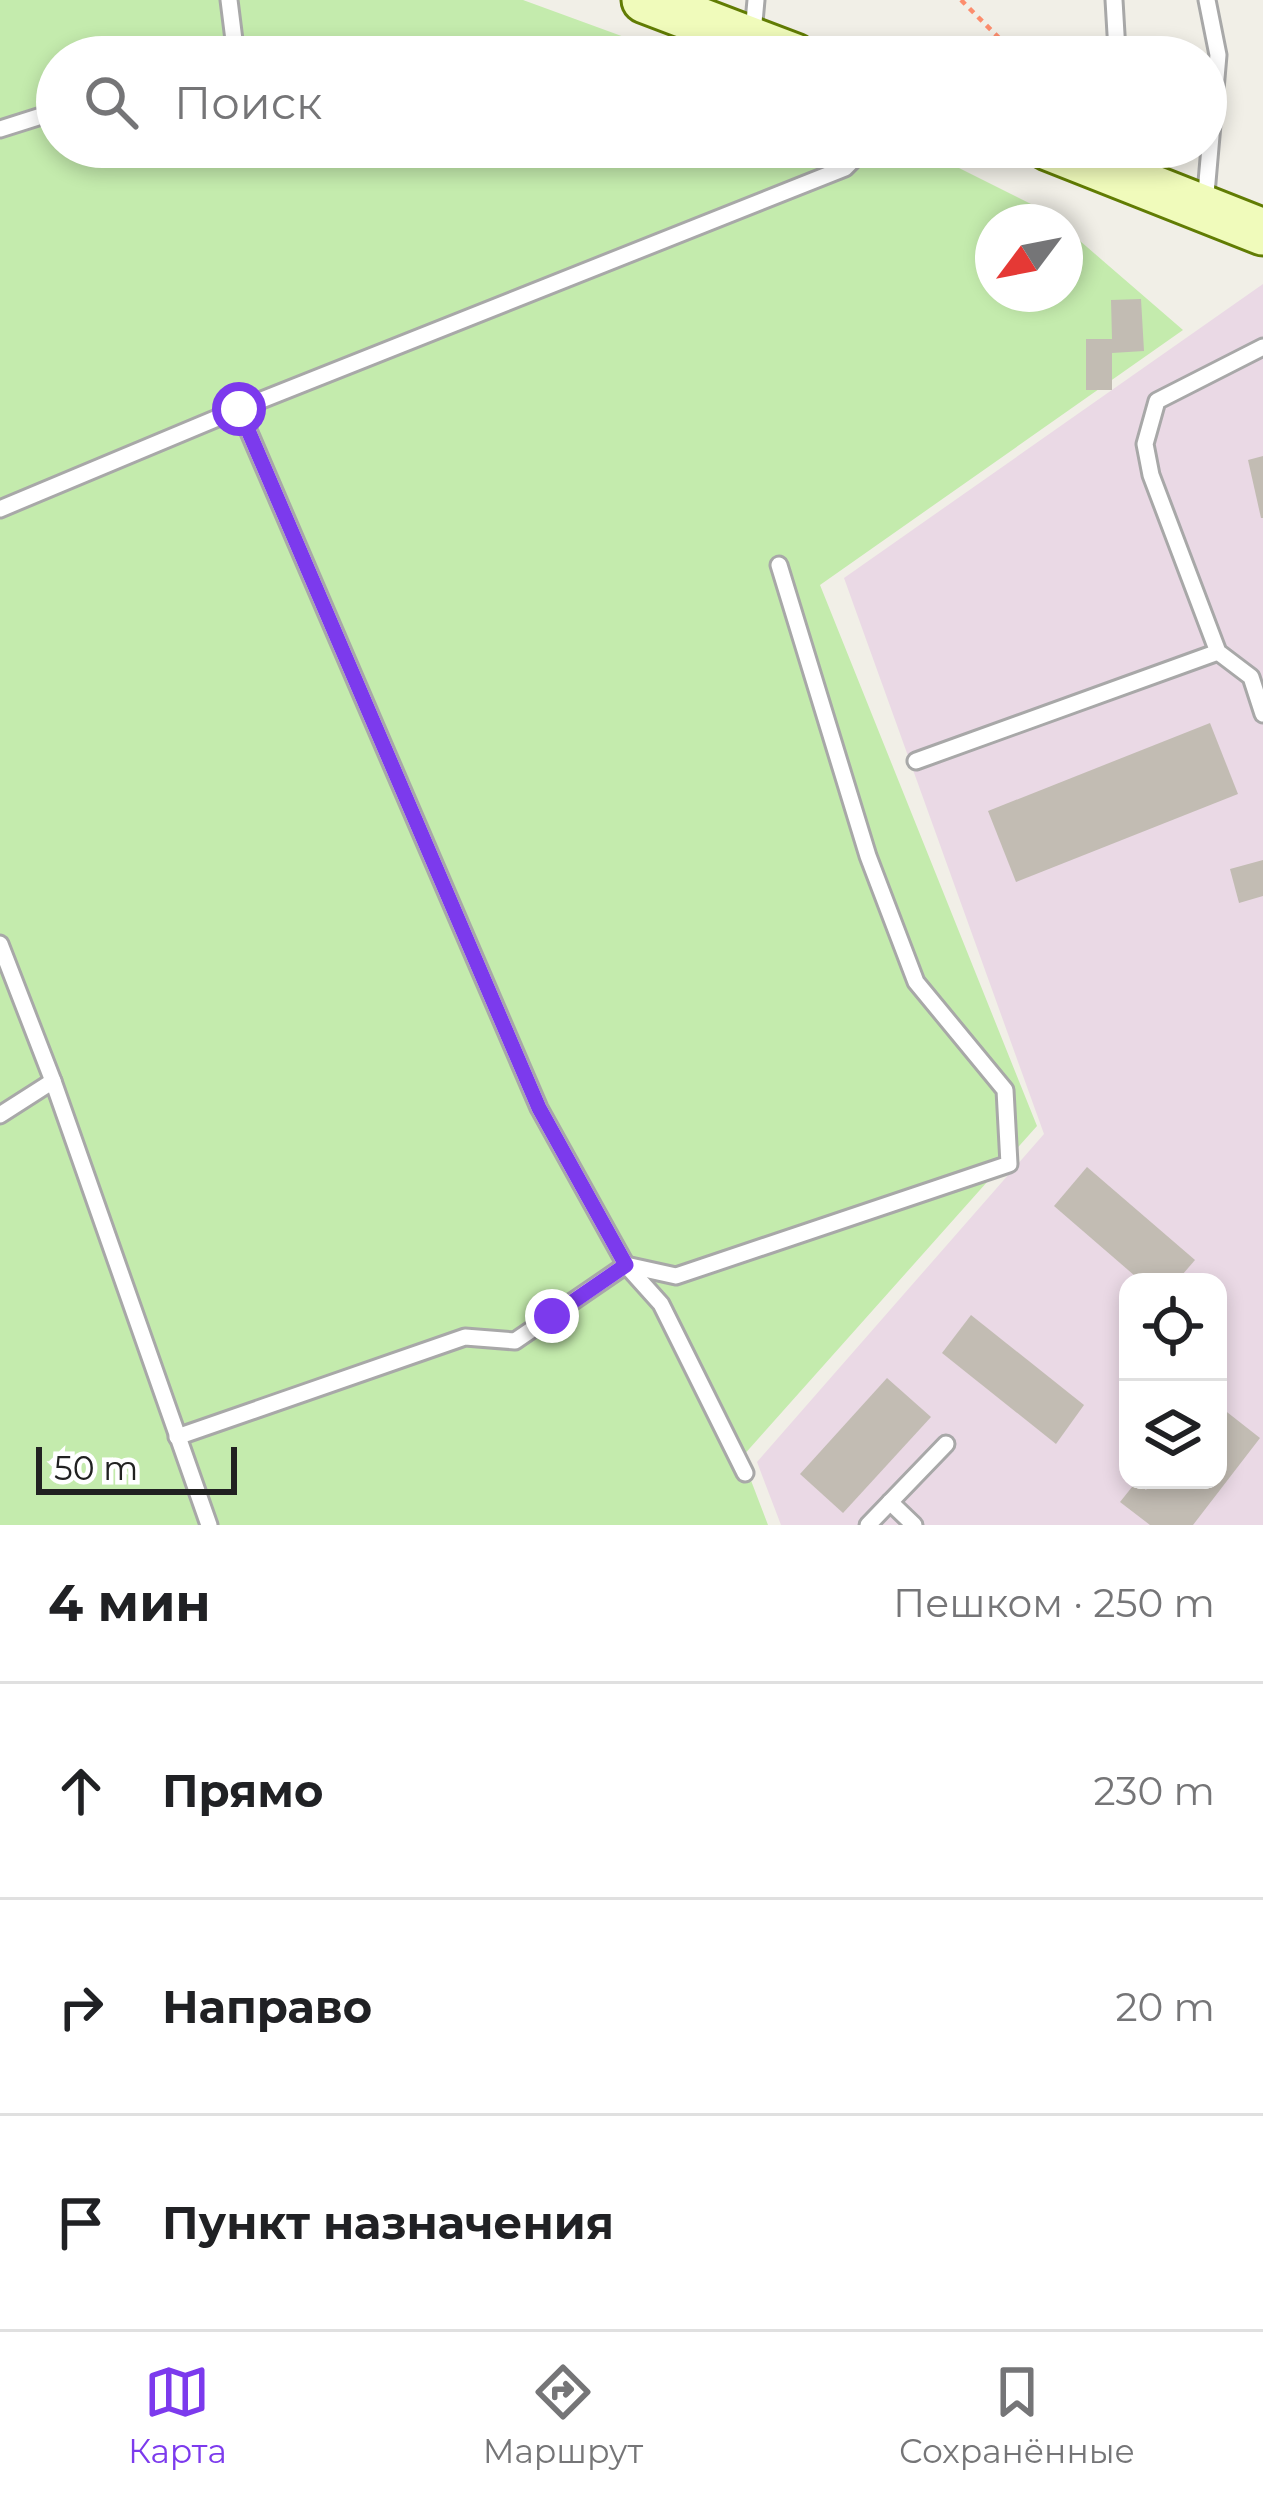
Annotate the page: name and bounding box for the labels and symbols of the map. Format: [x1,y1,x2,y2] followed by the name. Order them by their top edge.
[975,204,1083,312] north arrow
[212,382,266,436] route start
[525,1289,579,1343] route end
[36,1441,237,1494] scale bar

